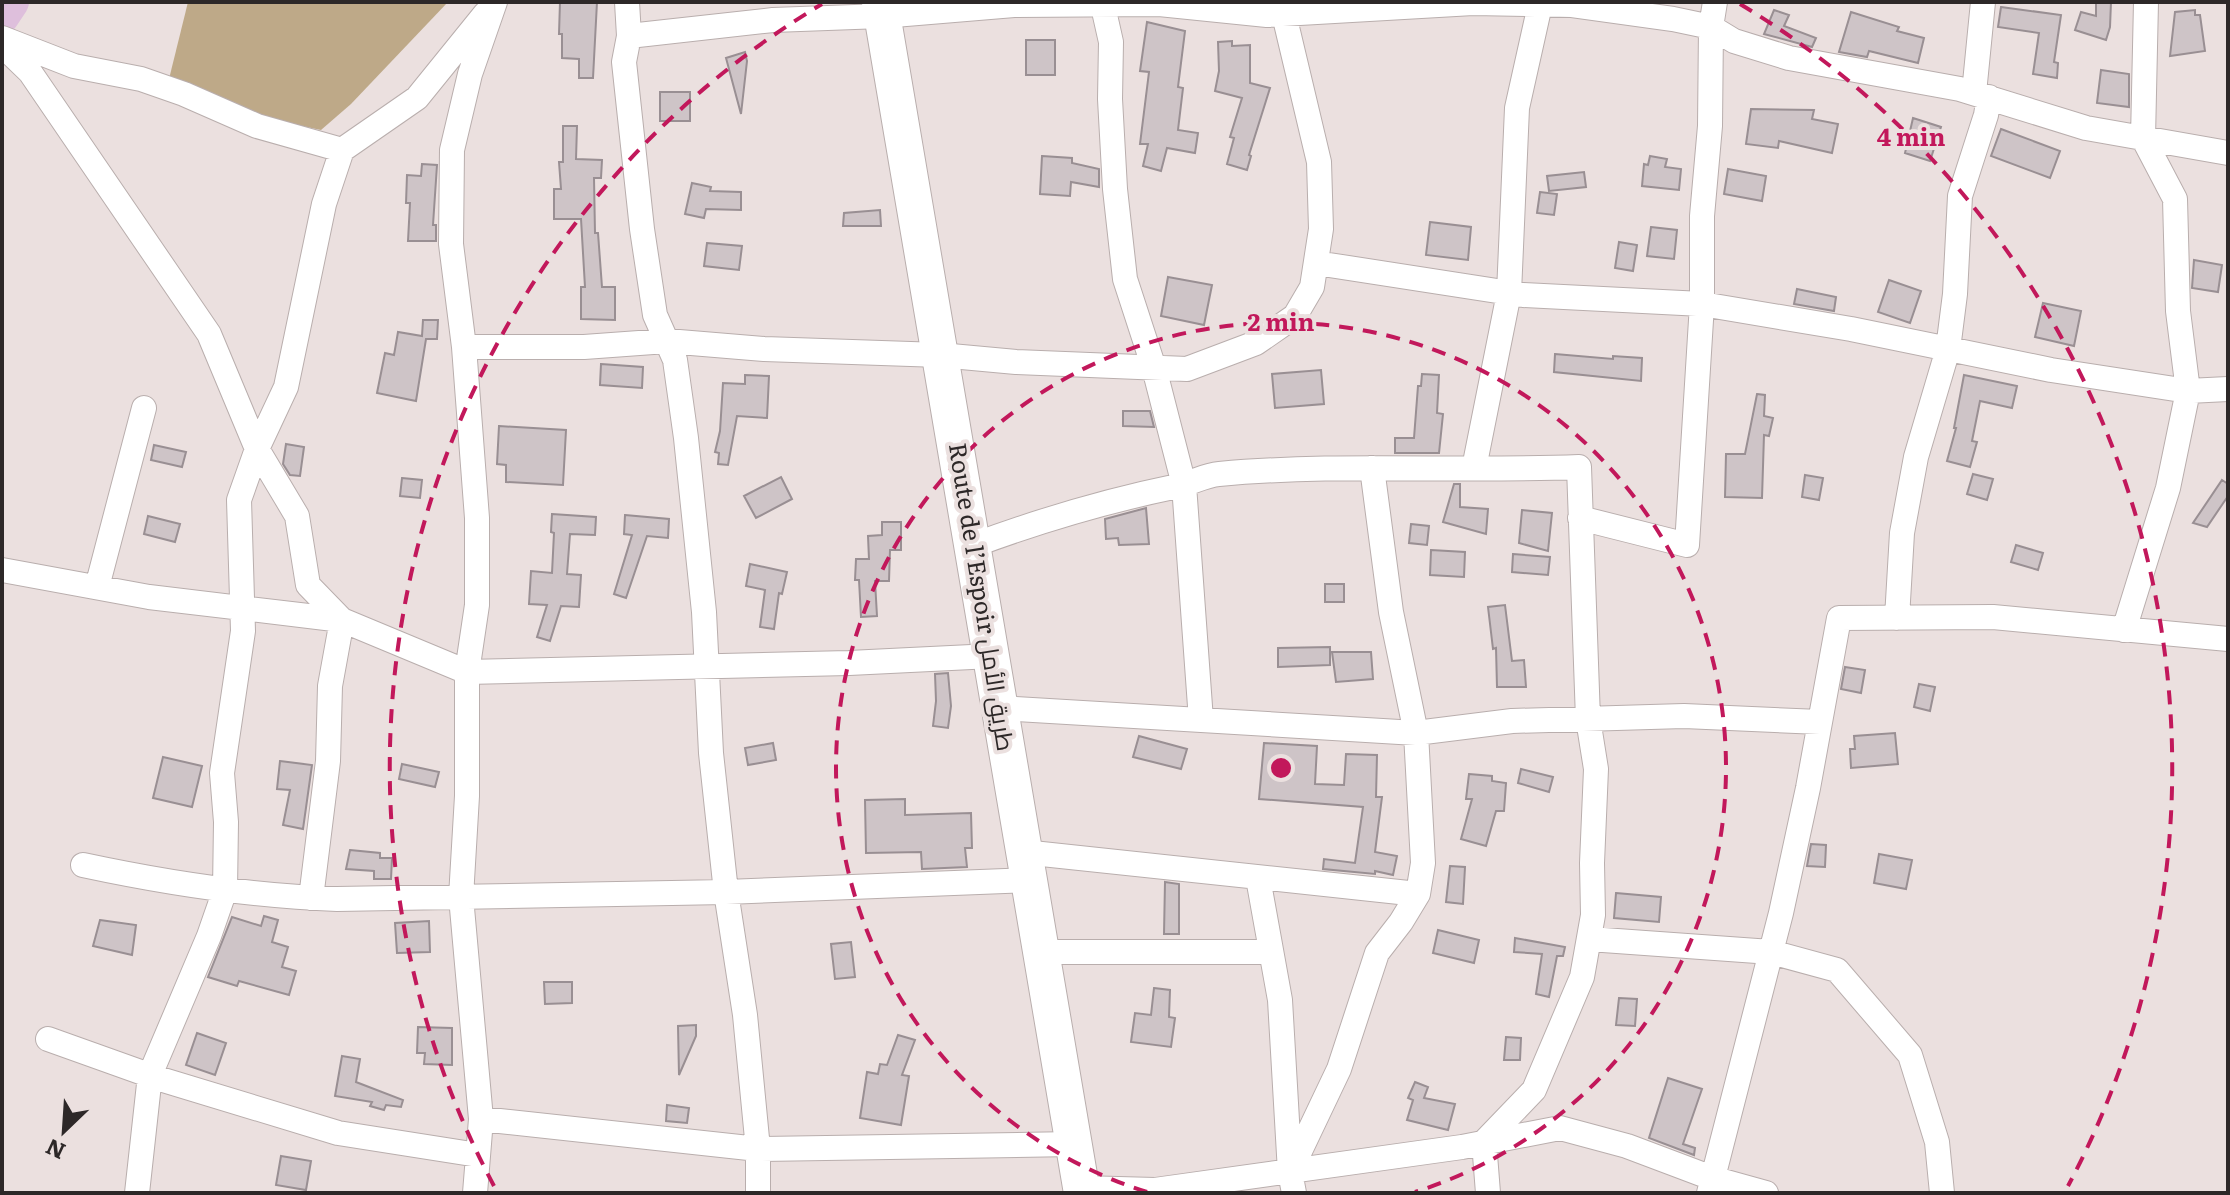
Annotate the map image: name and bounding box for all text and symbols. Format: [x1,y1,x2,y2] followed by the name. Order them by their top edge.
[1877,118,1946,153] text: 4 min
[1247,303,1315,338] text: 2 min
[942,440,1025,753] street label: Route de l’Espoir طريق الأمل
[1267,754,1295,782] centre of rings
[24,1091,104,1171] north arrow
[40,1132,70,1169] text: N

